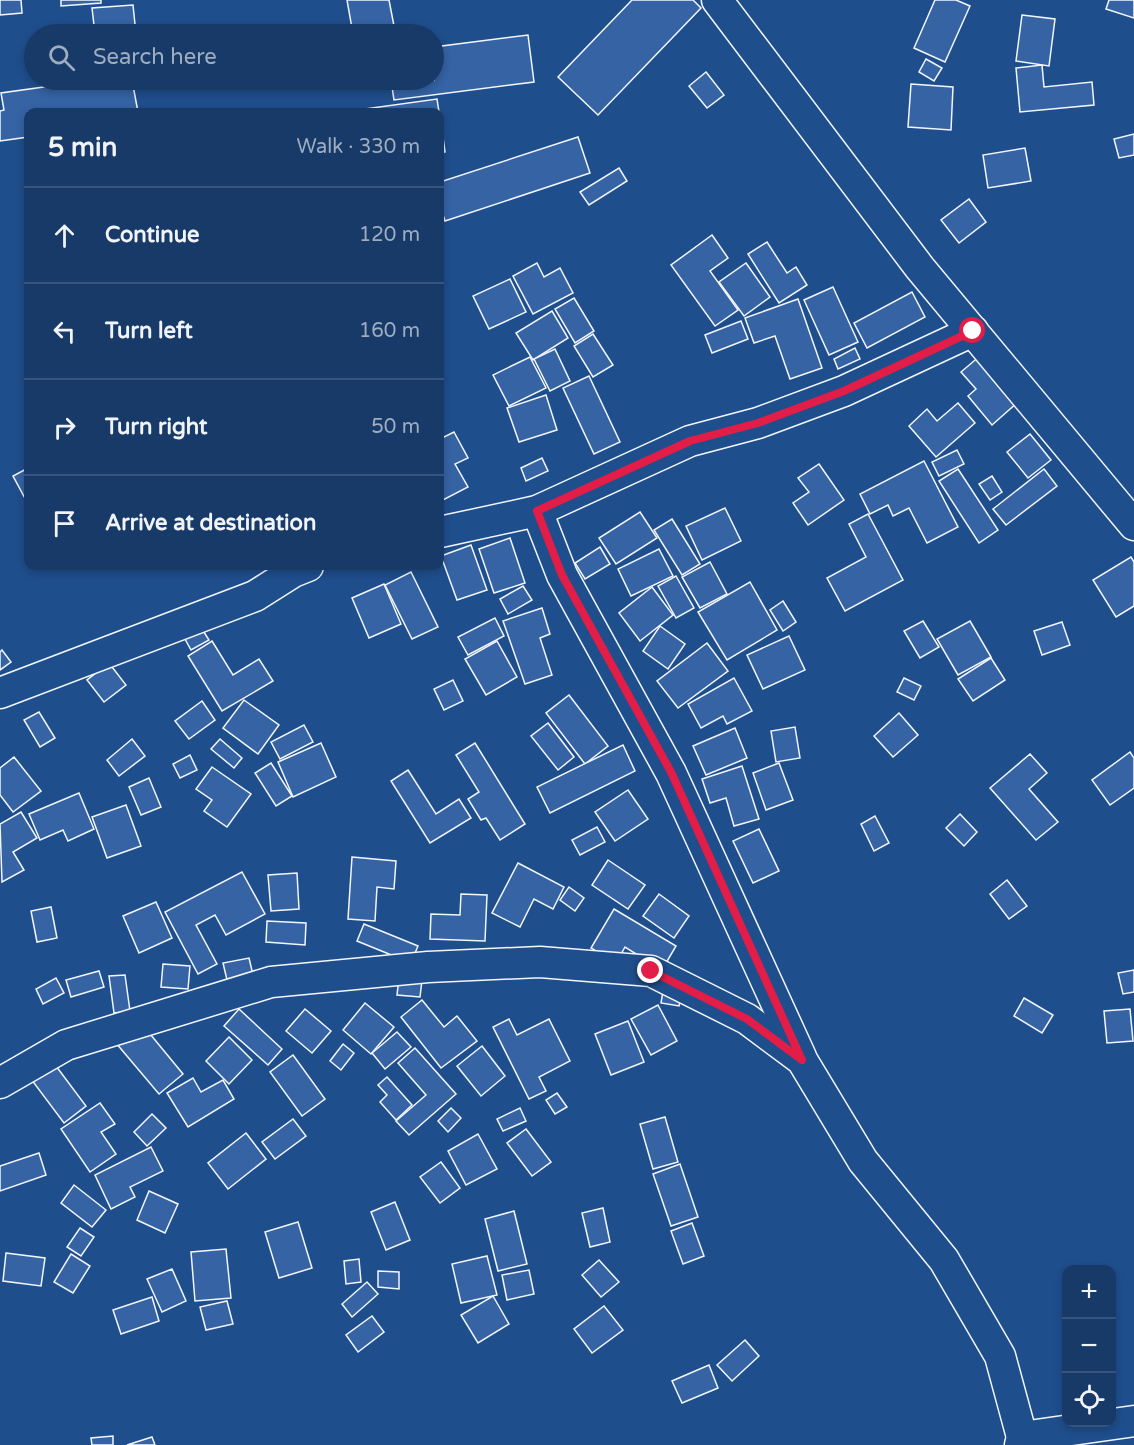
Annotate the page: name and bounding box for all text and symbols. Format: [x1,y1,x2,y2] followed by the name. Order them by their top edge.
[24,24,444,90] search box
[45,41,78,74] icon: search
[93,44,217,70] text: Search here
[48,132,117,163] text: 5 min
[297,135,420,159] text: Walk · 330 m
[48,219,81,252] icon: ahead
[105,222,200,248] text: Continue
[359,223,420,247] text: 120 m
[48,315,81,348] icon: left
[959,317,985,343] route start
[105,318,193,344] text: Turn left
[359,319,420,343] text: 160 m
[48,411,81,444] icon: right
[105,414,207,440] text: Turn right
[371,415,420,439] text: 50 m
[48,507,81,540] icon: arrive
[105,510,316,536] text: Arrive at destination
[637,957,663,983] route end
[1062,1265,1116,1427] map controls
[1062,1265,1116,1319] button: +
[1062,1319,1116,1373] button: −
[1062,1373,1116,1427] button: locate

